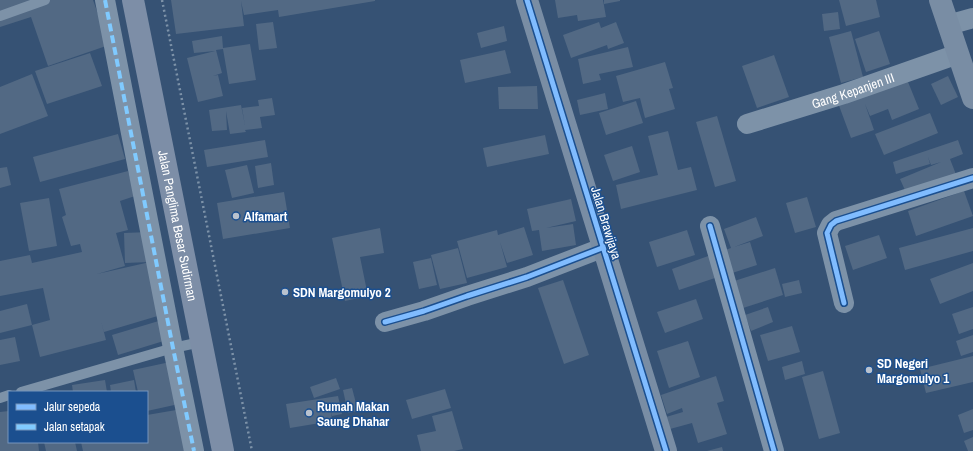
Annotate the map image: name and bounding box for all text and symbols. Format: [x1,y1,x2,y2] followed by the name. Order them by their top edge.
[809,69,896,112] street label: Gang Kepanjen III
[155,149,201,303] street label: Jalan Panglima Besar Sudirman
[587,185,625,262] street label: Jalan Brawijaya
[244,208,288,225] place label: Alfamart
[231,211,241,221] marker: Alfamart
[293,284,391,301] place label: SDN Margomulyo 2
[280,287,290,297] marker: SDN Margomulyo 2
[877,355,949,387] place label: SD Negeri Margomulyo 1
[864,365,874,375] marker: SD Negeri Margomulyo 1
[8,391,148,443] legend
[317,398,390,430] place label: Rumah Makan Saung Dhahar
[44,399,101,415] text: Jalur sepeda
[304,408,314,418] marker: Rumah Makan Saung Dhahar
[44,419,105,435] text: Jalan setapak

